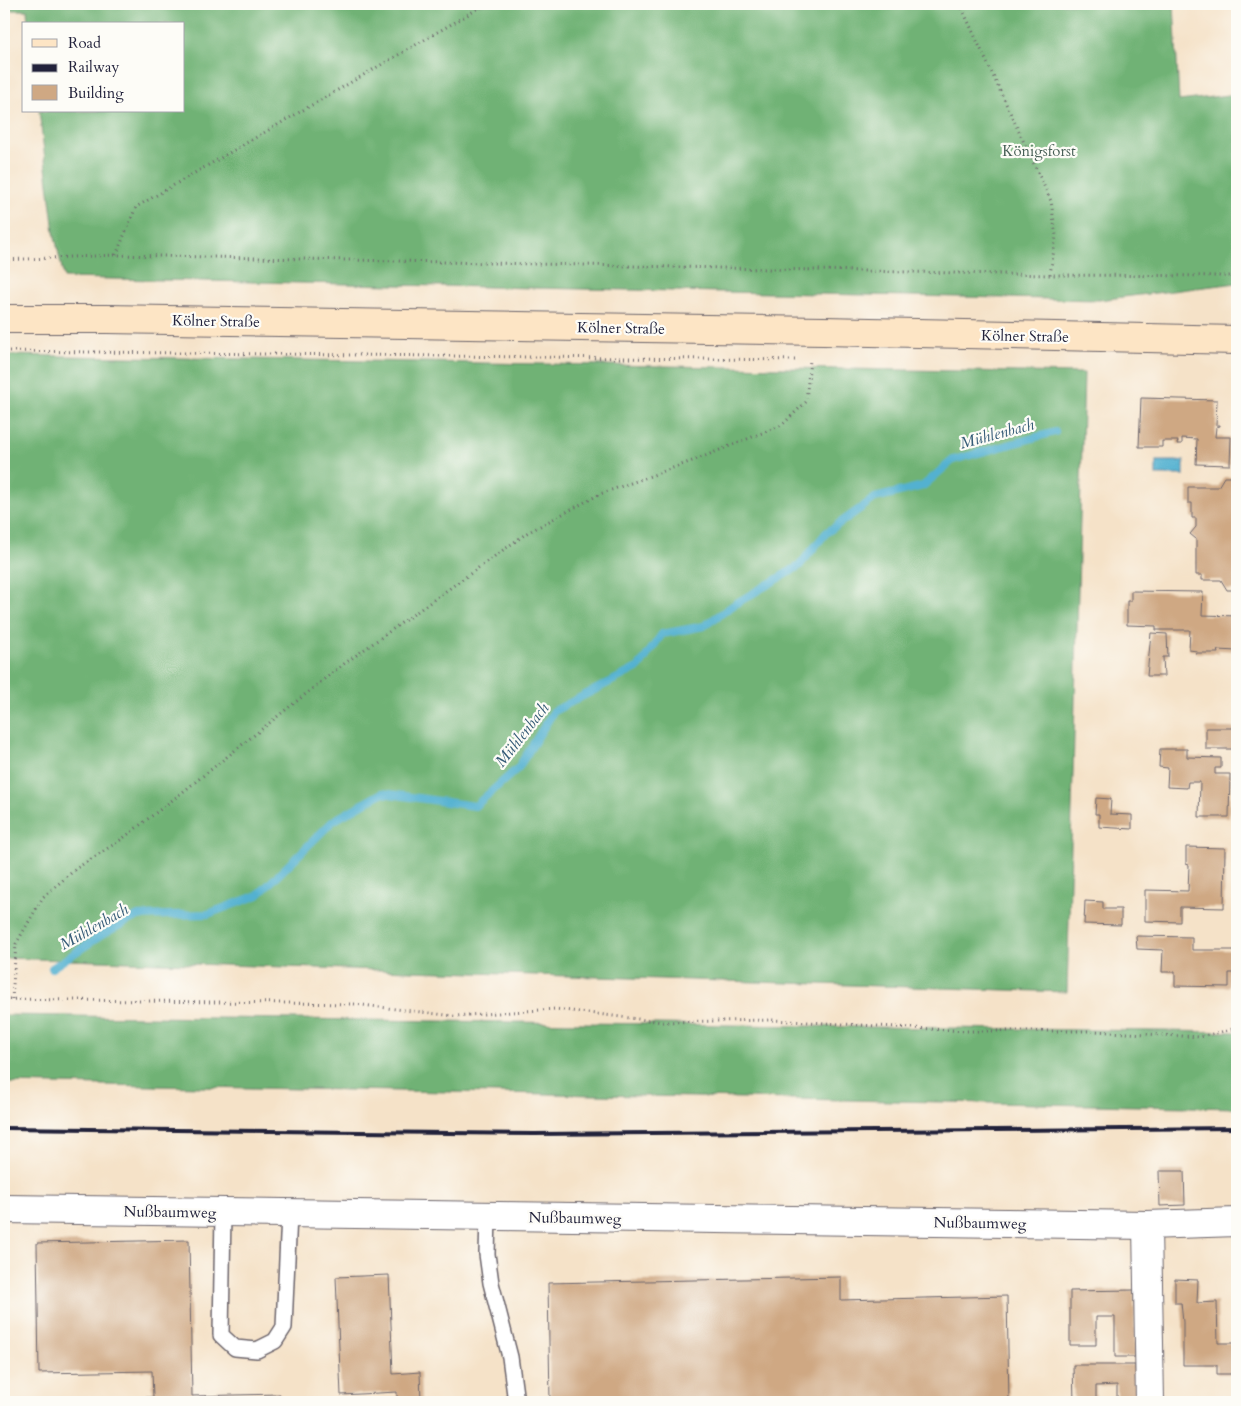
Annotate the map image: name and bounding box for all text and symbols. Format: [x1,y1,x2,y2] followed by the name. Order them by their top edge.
[22,22,185,112] legend
[68,33,101,53] text: Road
[68,57,119,77] text: Railway
[68,83,124,103] text: Building
[1002,141,1076,161] park label: Königsforst
[172,310,260,332] street label: Kölner Straße
[577,317,665,339] street label: Kölner Straße
[981,325,1069,347] street label: Kölner Straße
[957,413,1037,454] water label: Mühlenbach
[490,698,554,772] water label: Mühlenbach
[56,898,133,956] water label: Mühlenbach
[123,1201,217,1223] street label: Nußbaumweg
[528,1207,622,1229] street label: Nußbaumweg
[933,1212,1027,1234] street label: Nußbaumweg

